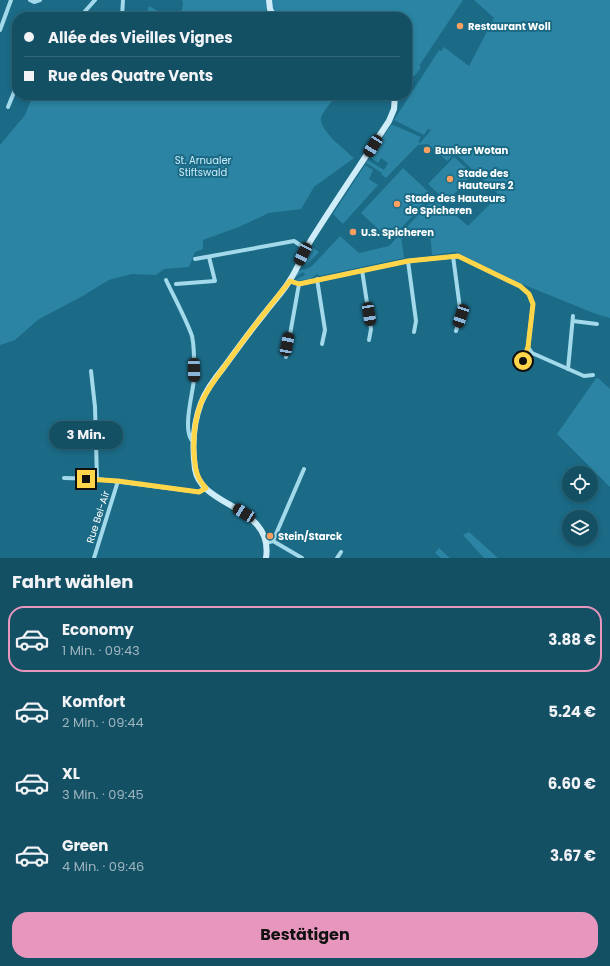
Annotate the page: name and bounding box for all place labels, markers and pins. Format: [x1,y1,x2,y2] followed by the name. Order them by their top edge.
[468,19,551,34] place label: Restaurant Woll
[455,21,465,31] marker: Restaurant Woll
[435,143,509,158] place label: Bunker Wotan
[422,145,432,155] marker: Bunker Wotan
[458,166,514,193] place label: Stade des Hauteurs 2
[445,174,455,184] marker: Stade des Hauteurs 2
[405,191,506,218] place label: Stade des Hauteurs de Spicheren
[392,199,402,209] marker: Stade des Hauteurs de Spicheren
[361,225,434,240] place label: U.S. Spicheren
[348,227,358,237] marker: U.S. Spicheren
[278,529,343,544] place label: Stein/Starck
[265,531,275,541] marker: Stein/Starck

